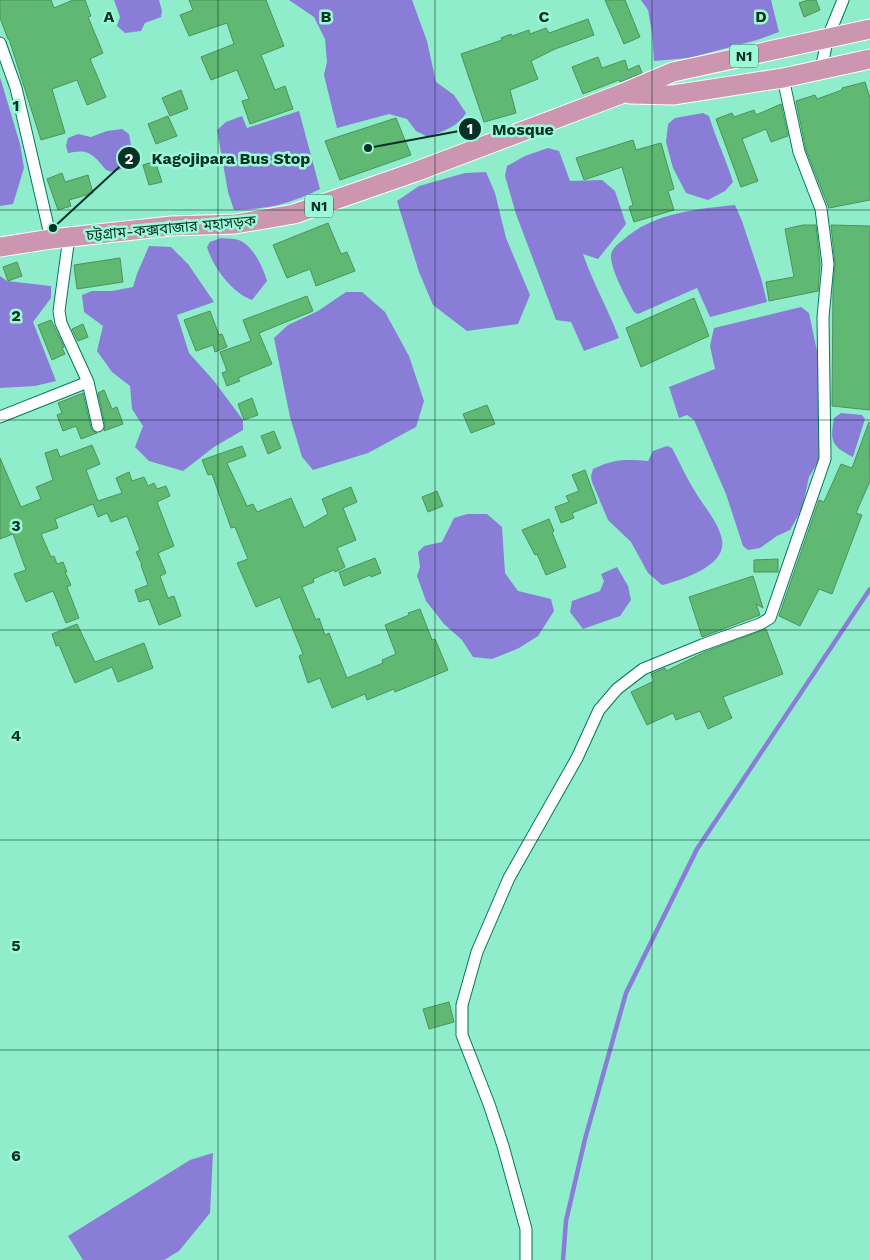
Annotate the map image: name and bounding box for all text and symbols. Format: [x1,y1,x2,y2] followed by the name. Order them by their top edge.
[104,7,115,26] text: A
[321,7,332,26] text: B
[539,7,550,26] text: C
[755,7,767,26] text: D
[730,44,758,68] road number: N1
[13,96,19,115] text: 1
[458,114,564,145] callout: Mosque
[467,120,473,138] text: 1
[492,120,554,139] text: Mosque
[117,143,321,174] callout: Kagojipara Bus Stop
[152,149,310,168] text: Kagojipara Bus Stop
[125,150,134,168] text: 2
[305,195,333,218] road number: N1
[84,212,258,244] street label: চট্টগ্রাম-কক্সবাজার মহাসড়ক
[11,306,21,325] text: 2
[11,516,21,535] text: 3
[11,726,21,745] text: 4
[11,936,21,955] text: 5
[11,1146,21,1165] text: 6

